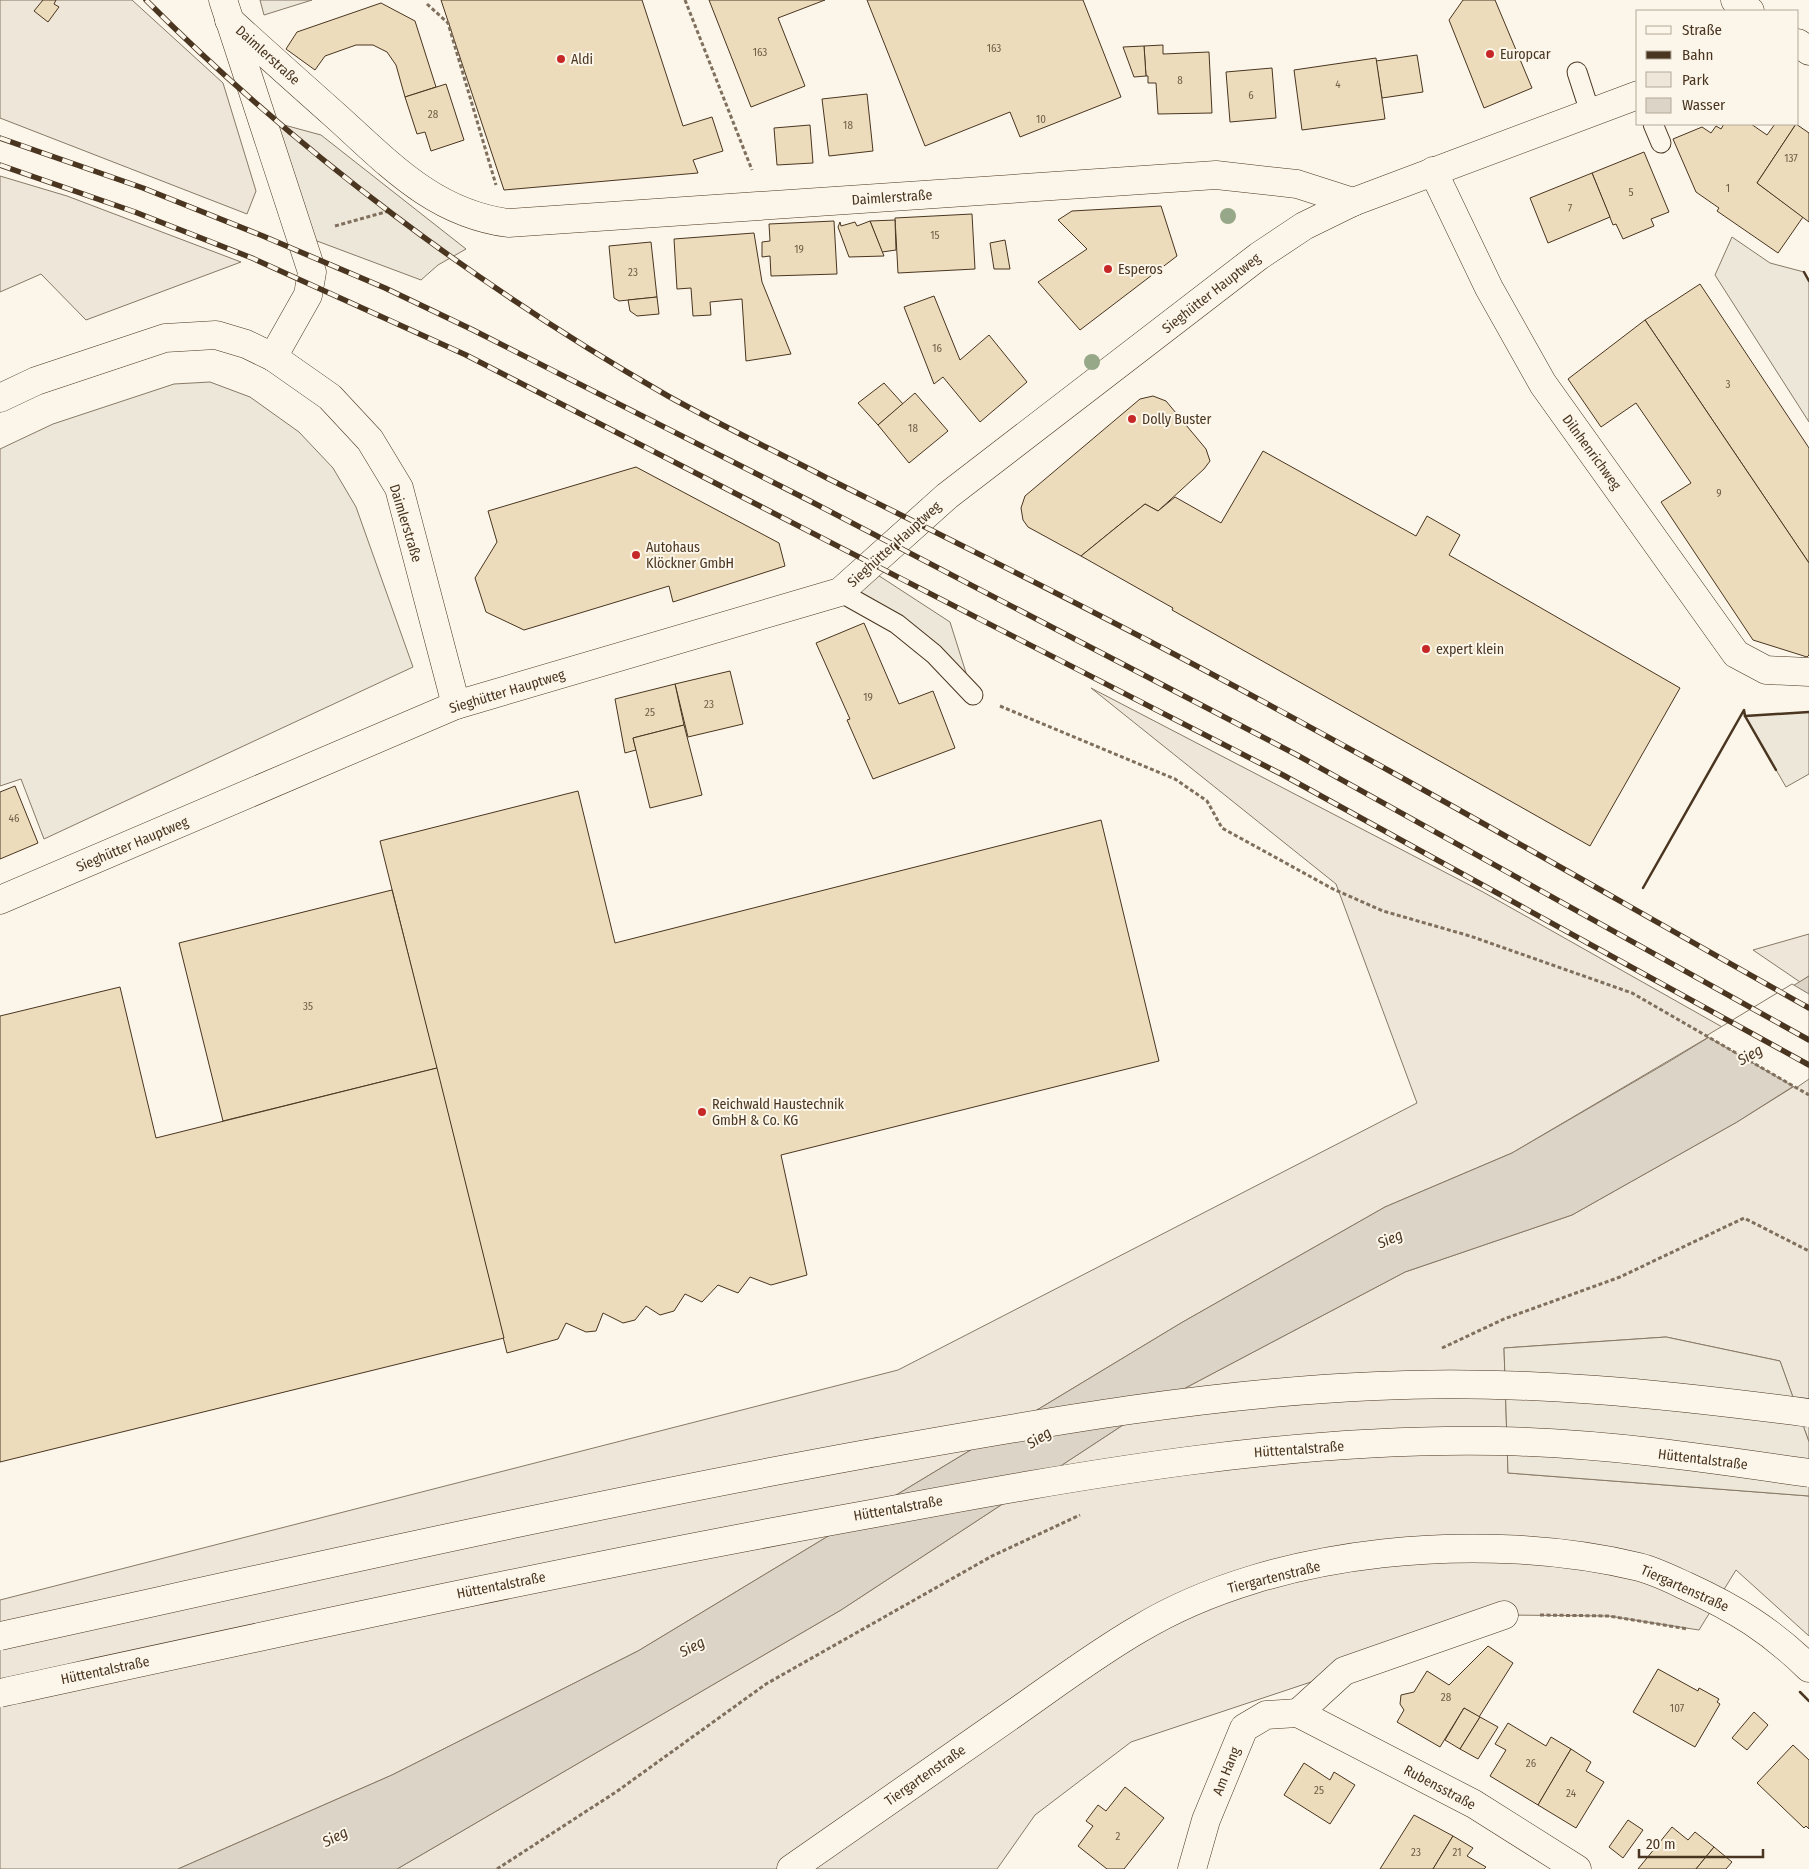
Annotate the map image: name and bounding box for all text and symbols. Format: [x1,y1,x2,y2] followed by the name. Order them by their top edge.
[1636,10,1799,125] legend
[1682,21,1722,39] text: Straße
[232,22,303,89] street label: Daimlerstraße
[987,42,1001,55] house number: 163
[753,46,767,59] house number: 163
[1500,46,1551,63] place label: Europcar
[1682,46,1713,64] text: Bahn
[1484,48,1496,60] marker: Europcar
[571,51,593,68] place label: Aldi
[555,53,567,65] marker: Aldi
[1682,71,1709,89] text: Park
[1177,74,1183,87] house number: 8
[1335,78,1341,91] house number: 4
[1248,89,1254,102] house number: 6
[1682,96,1726,114] text: Wasser
[428,108,439,121] house number: 28
[1036,113,1046,126] house number: 10
[843,119,853,132] house number: 18
[1784,152,1798,165] house number: 137
[1726,182,1730,195] house number: 1
[851,186,933,209] street label: Daimlerstraße
[1628,186,1634,199] house number: 5
[1568,202,1573,215] house number: 7
[930,229,940,242] house number: 15
[794,243,804,256] house number: 19
[1159,249,1264,337] street label: Sieghütter Hauptweg
[1118,261,1163,278] place label: Esperos
[1102,263,1114,275] marker: Esperos
[628,266,638,279] house number: 23
[932,342,942,355] house number: 16
[1726,378,1731,391] house number: 3
[1142,411,1212,428] place label: Dolly Buster
[1559,411,1625,494] street label: Dilnhenrichweg
[1126,413,1138,425] marker: Dolly Buster
[908,422,918,435] house number: 18
[386,482,425,564] street label: Daimlerstraße
[1716,487,1722,500] house number: 9
[844,498,945,591] street label: Sieghütter Hauptweg
[646,539,734,572] place label: Autohaus Klöckner GmbH
[630,549,642,561] marker: Autohaus Klöckner GmbH
[1436,641,1504,658] place label: expert klein
[1420,643,1432,655] marker: expert klein
[447,666,567,717] street label: Sieghütter Hauptweg
[863,691,873,704] house number: 19
[704,698,714,711] house number: 23
[645,706,655,719] house number: 25
[9,812,20,825] house number: 46
[74,813,191,876] street label: Sieghütter Hauptweg
[303,1000,313,1013] house number: 35
[1733,1041,1766,1070] water label: Sieg
[712,1096,845,1129] place label: Reichwald Haustechnik GmbH & Co. KG
[696,1106,708,1118] marker: Reichwald Haustechnik GmbH & Co. KG
[1374,1225,1406,1253] water label: Sieg
[1022,1423,1055,1453] water label: Sieg
[1253,1438,1345,1461] street label: Hüttentalstraße
[1657,1446,1749,1473] street label: Hüttentalstraße
[852,1492,944,1525] street label: Hüttentalstraße
[1226,1558,1322,1597] street label: Tiergartenstraße
[1638,1561,1732,1615] street label: Tiergartenstraße
[455,1569,547,1602] street label: Hüttentalstraße
[675,1633,708,1662] water label: Sieg
[59,1653,151,1688] street label: Hüttentalstraße
[1441,1691,1452,1704] house number: 28
[1670,1702,1685,1715] house number: 107
[882,1741,969,1810] street label: Tiergartenstraße
[1209,1744,1244,1798] street label: Am Hang
[1526,1757,1537,1770] house number: 26
[1401,1761,1479,1813] street label: Rubensstraße
[1314,1784,1324,1797] house number: 25
[1566,1787,1577,1800] house number: 24
[318,1823,351,1852] water label: Sieg
[1639,1826,1763,1858] scale bar
[1116,1830,1121,1843] house number: 2
[1646,1835,1676,1853] text: 20 m
[1411,1846,1421,1859] house number: 23
[1453,1846,1461,1859] house number: 21

